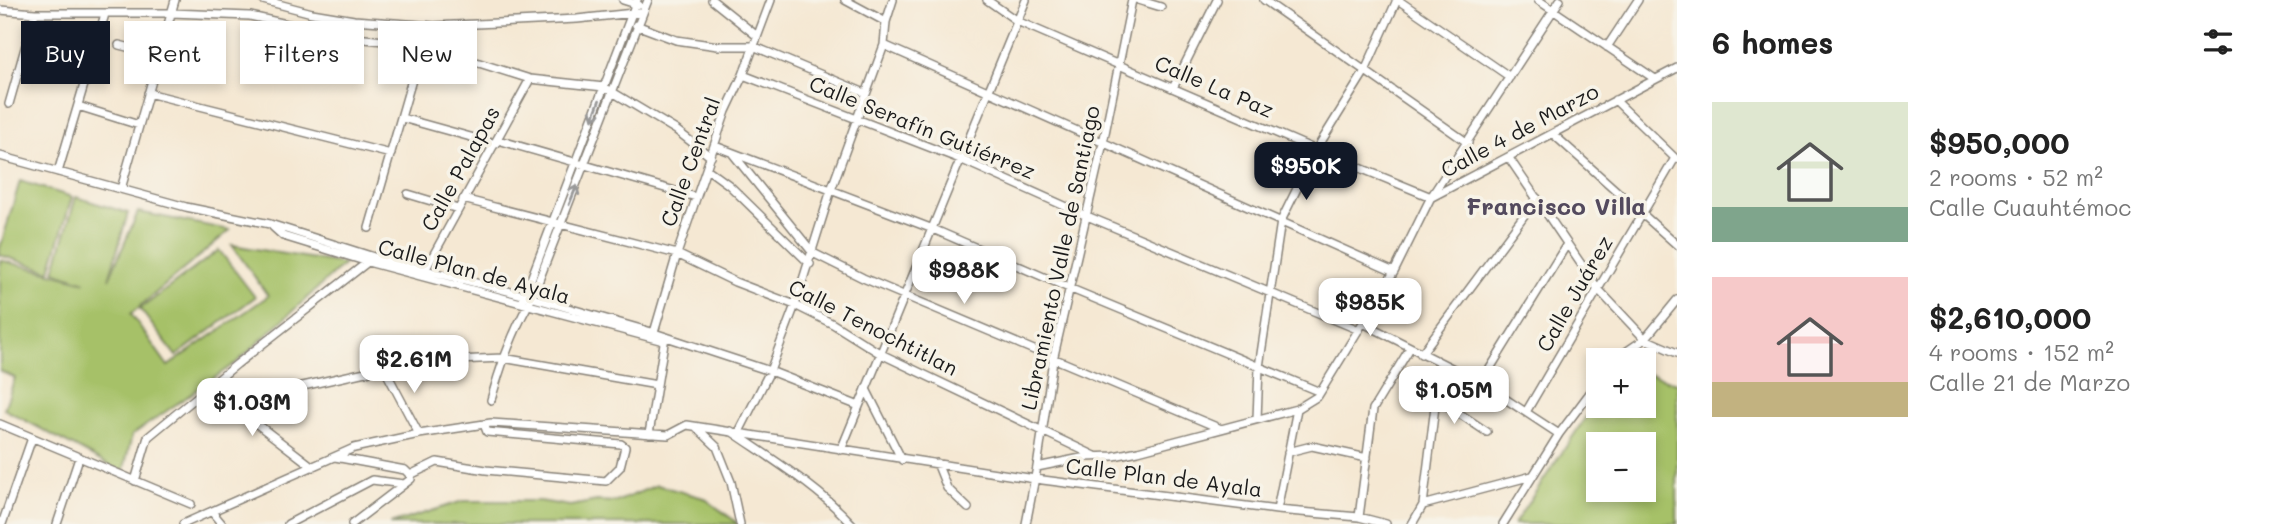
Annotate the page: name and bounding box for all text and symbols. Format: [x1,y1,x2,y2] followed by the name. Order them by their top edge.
[21,21,110,84] chip: Buy
[124,21,226,84] chip: Rent
[240,21,364,84] chip: Filters
[378,21,477,84] chip: New
[1712,22,1833,62] text: 6 homes
[2199,23,2237,61] icon: filters
[1151,48,1278,123] street label: Calle La Paz
[806,69,1040,184] street label: Calle Serafín Gutiérrez
[1436,77,1603,183] street label: Calle 4 de Marzo
[654,93,726,230] street label: Calle Central
[588,98,601,120] one-way arrow
[414,101,505,236] street label: Calle Palapas
[1014,103,1105,412] street label: Libramiento Valle de Santiago
[1929,122,2069,162] text: $950,000
[1768,130,1852,214] icon: home
[1257,142,1355,202] pin: $950K
[1270,150,1342,180] text: $950K
[1929,162,2103,192] text: 2 rooms · 52 m²
[568,185,581,207] one-way arrow
[1466,190,1646,221] district label: Francisco Villa
[1929,192,2132,222] text: Calle Cuauhtémoc
[1530,230,1618,356] street label: Calle Juárez
[375,232,573,309] street label: Calle Plan de Ayala
[915,246,1013,306] pin: $988K
[928,254,1000,284] text: $988K
[785,272,963,381] street label: Calle Tenochtitlan
[1321,278,1419,338] pin: $985K
[1335,286,1405,316] text: $985K
[1929,297,2091,337] text: $2,610,000
[1768,305,1852,389] icon: home
[357,336,471,395] pin: $2.61M
[1929,337,2114,367] text: 4 rooms · 152 m²
[376,343,452,373] text: $2.61M
[1586,348,1656,502] map controls
[1586,348,1656,418] button: +
[1397,366,1511,426] pin: $1.05M
[1929,367,2130,397] text: Calle 21 de Marzo
[1415,374,1493,404] text: $1.05M
[195,378,309,438] pin: $1.03M
[213,386,291,416] text: $1.03M
[1586,432,1656,502] button: −
[1064,451,1264,502] street label: Calle Plan de Ayala

